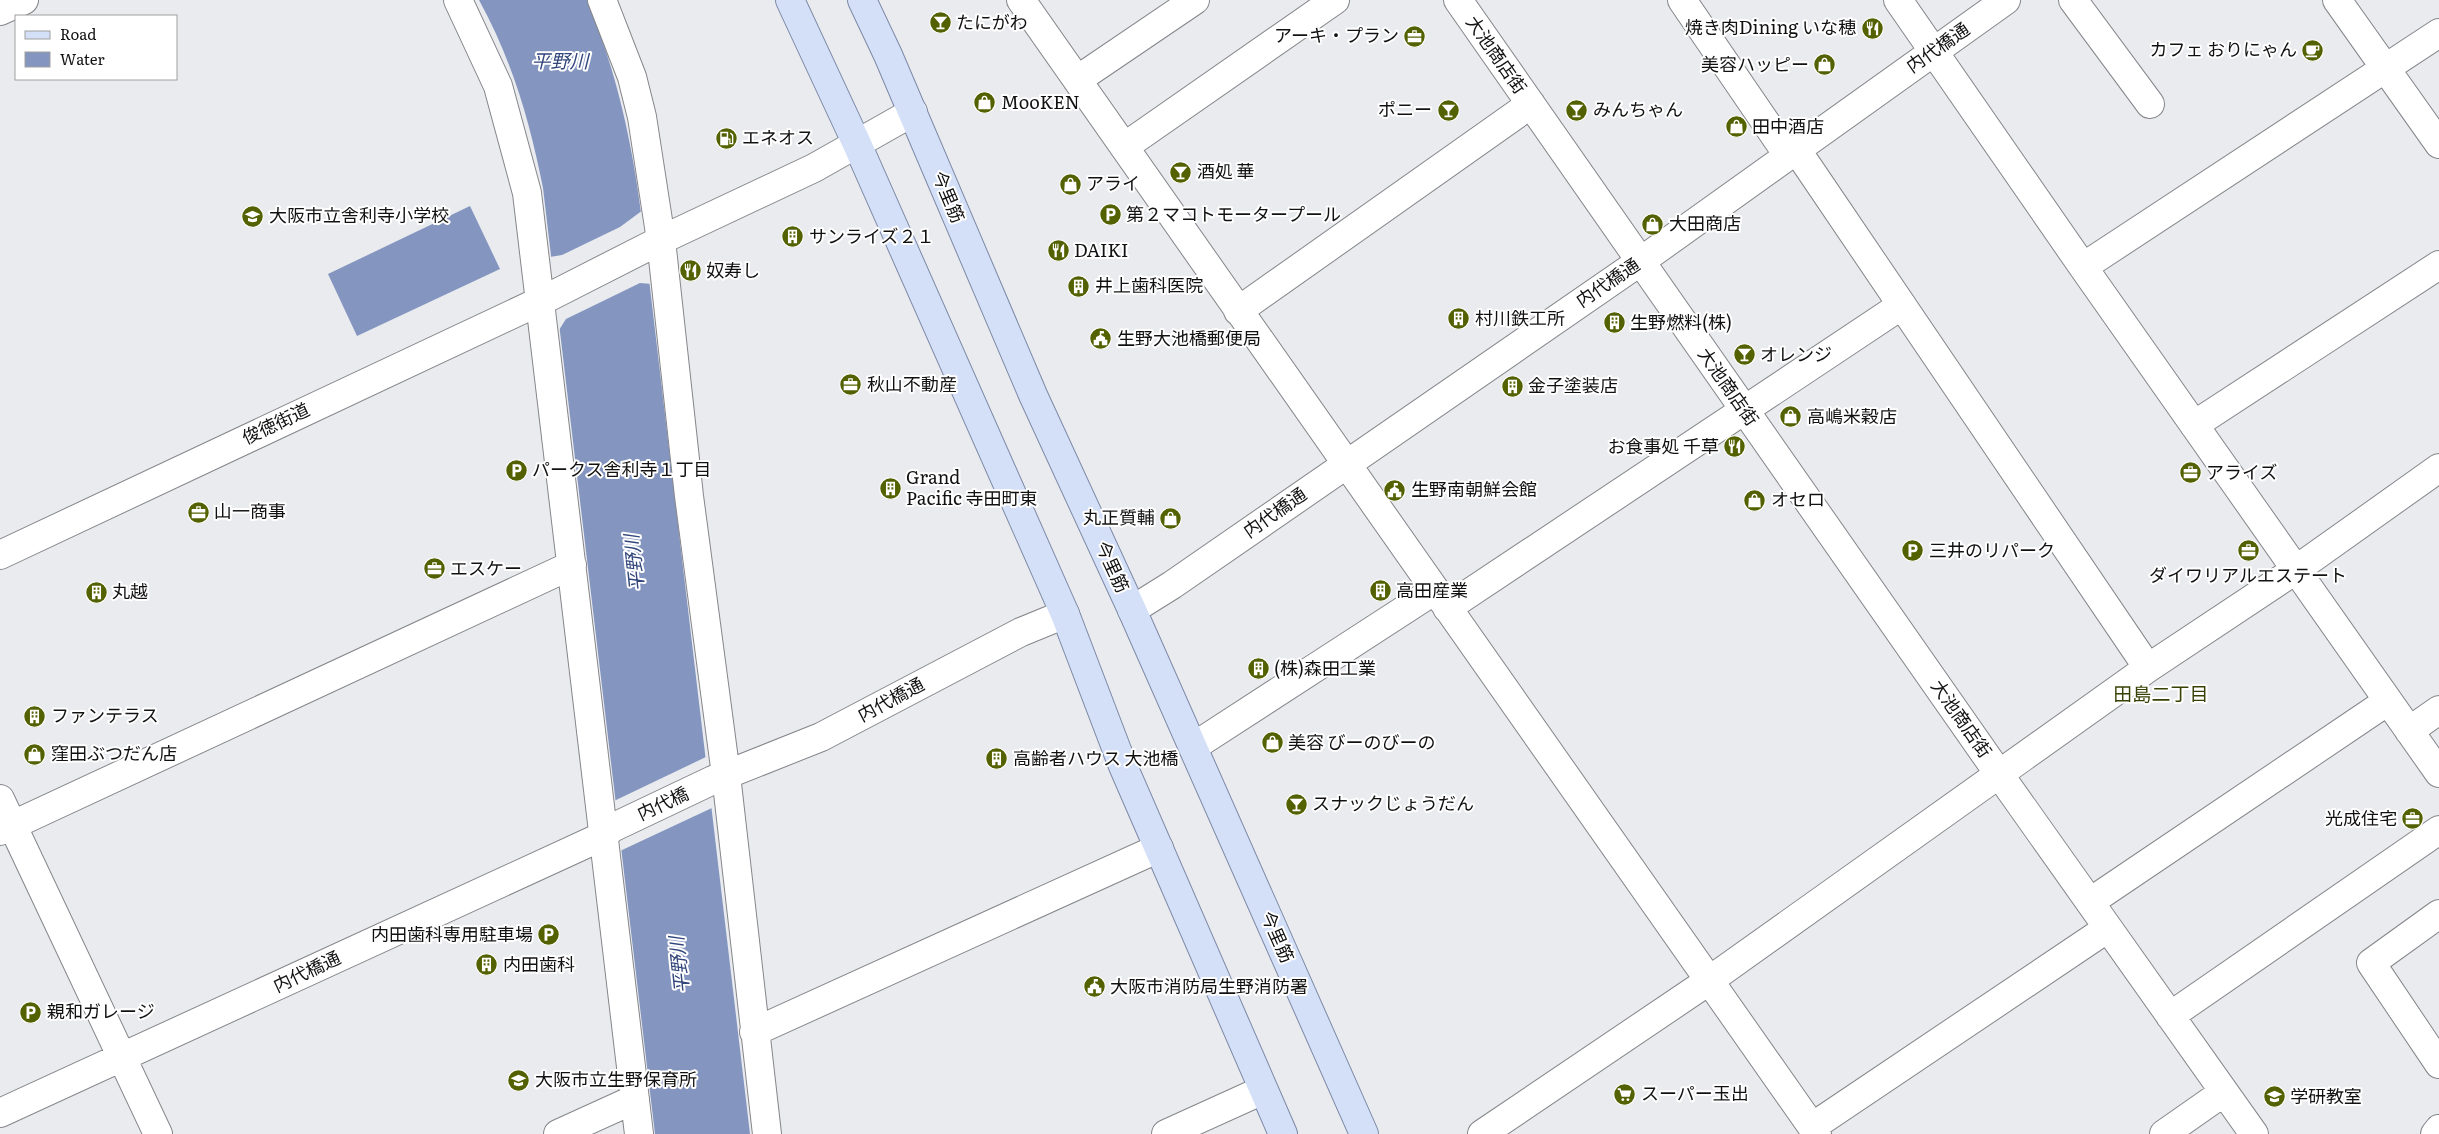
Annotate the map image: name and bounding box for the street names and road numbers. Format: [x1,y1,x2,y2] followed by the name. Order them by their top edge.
[1460,10,1534,99] street label: 大池商店街
[1900,15,1974,78] street label: 内代橋通
[926,166,972,227] street label: 今里筋
[1570,250,1645,313] street label: 内代橋通
[1692,342,1766,431] street label: 大池商店街
[237,395,314,450] street label: 俊徳街道
[1237,480,1311,543] street label: 内代橋通
[1090,536,1137,597] street label: 今里筋
[852,670,928,727] street label: 内代橋通
[1925,674,1999,763] street label: 大池商店街
[632,779,693,826] street label: 内代橋
[1255,906,1302,967] street label: 今里筋
[268,943,345,998] street label: 内代橋通

